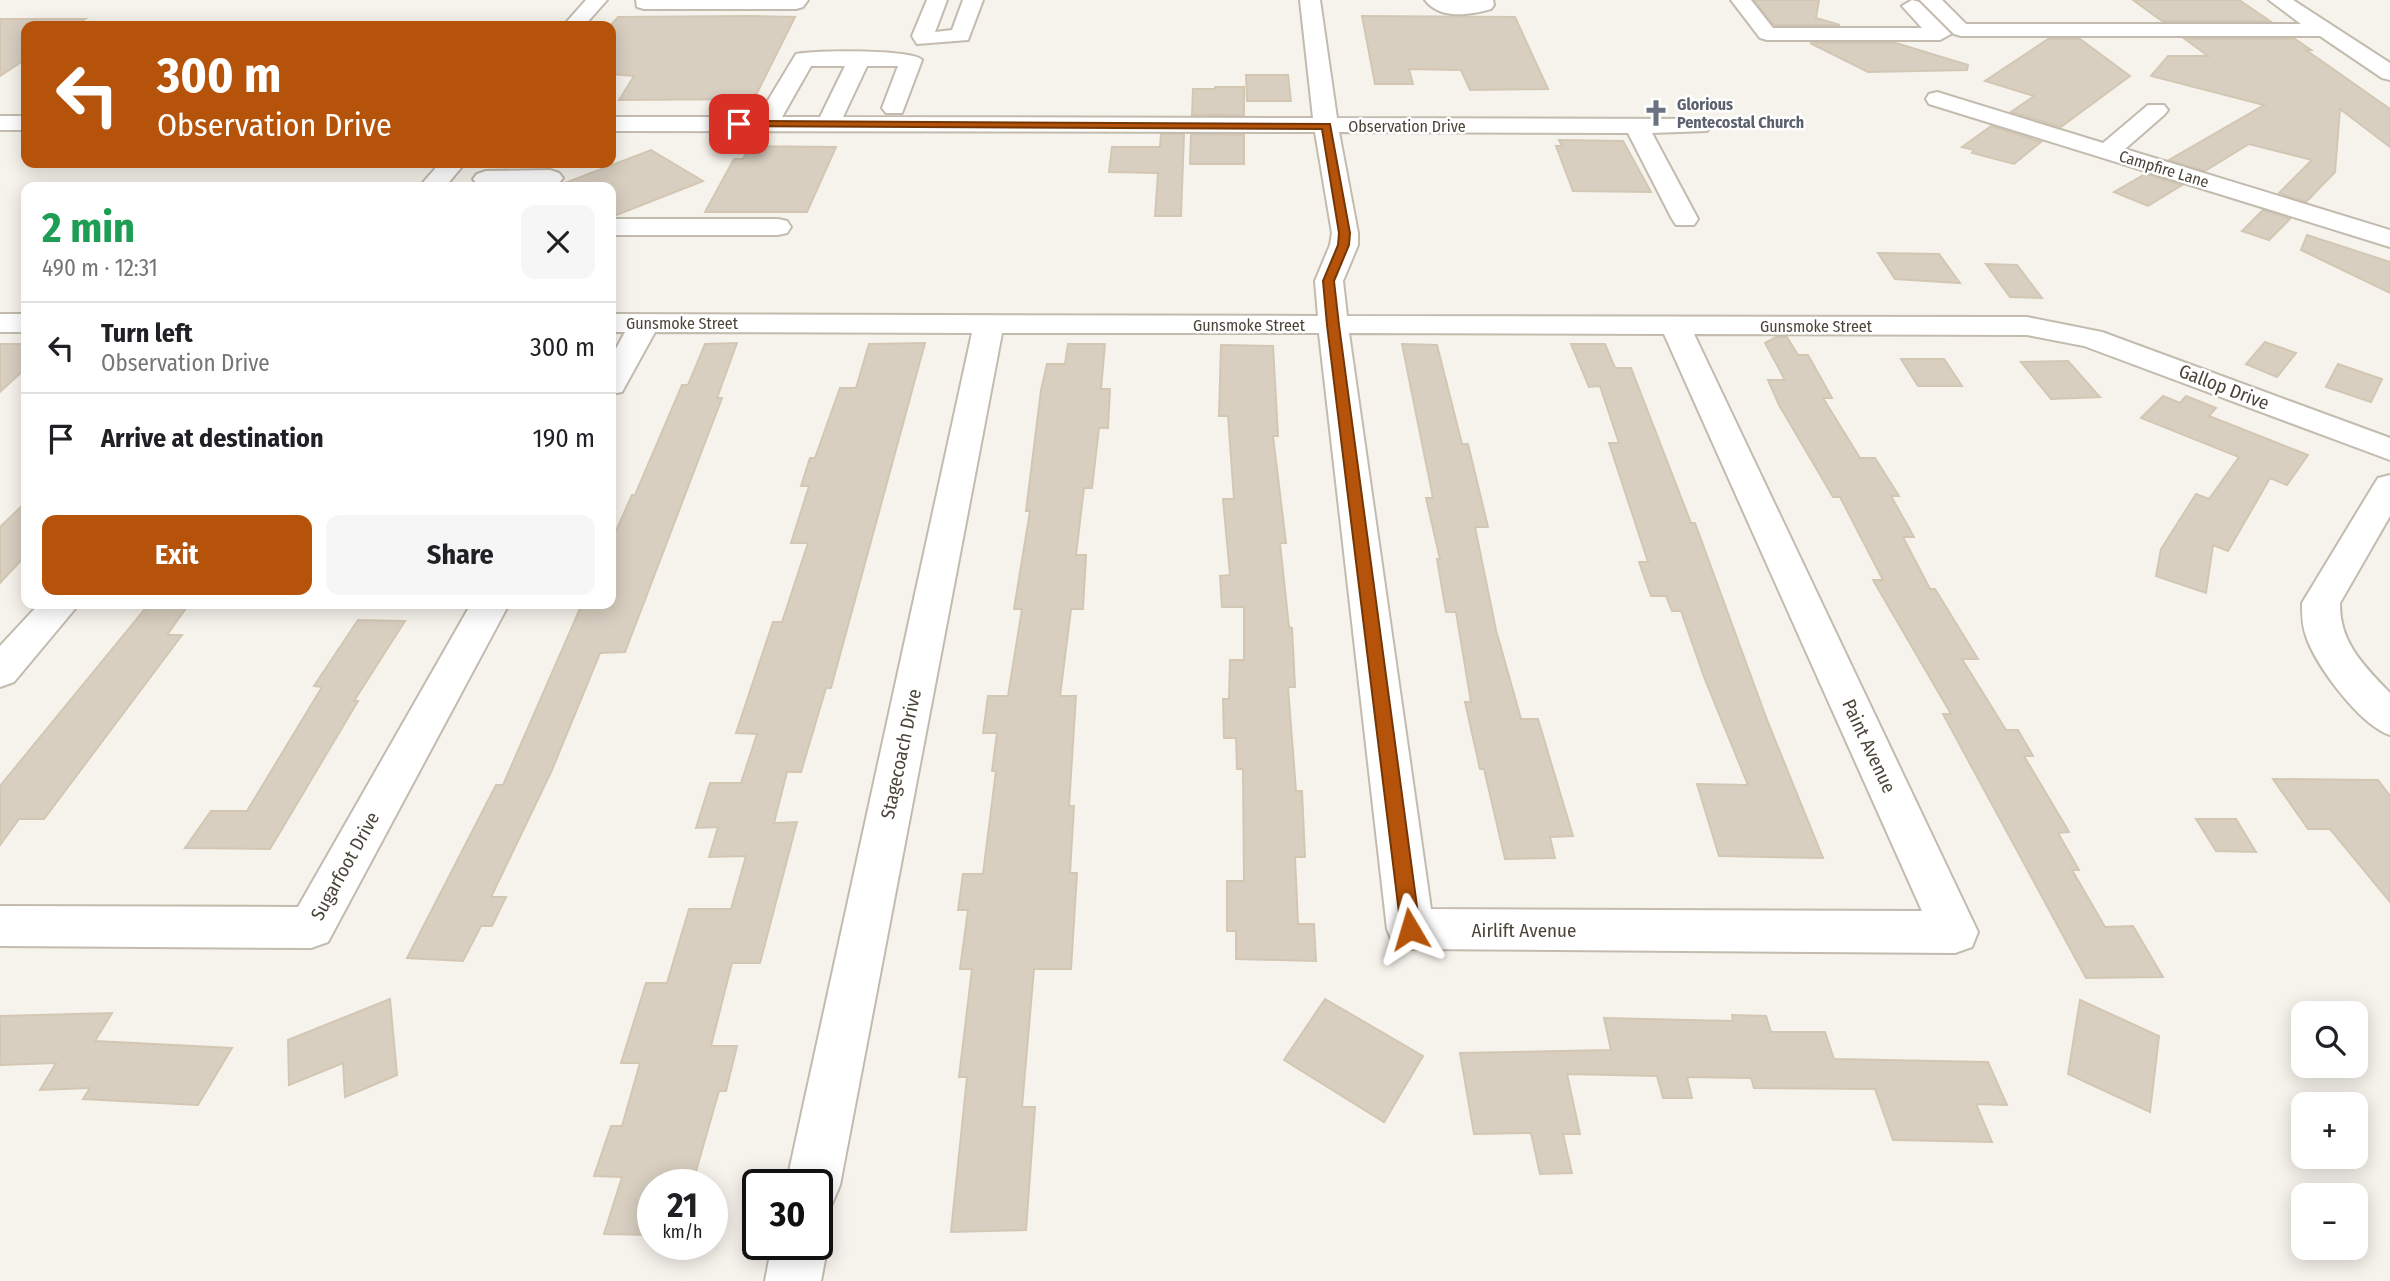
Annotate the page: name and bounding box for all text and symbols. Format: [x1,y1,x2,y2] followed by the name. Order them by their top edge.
[157,46,281,105] text: 300 m
[42,49,133,140] icon: left
[709,94,769,154] pin
[1677,95,1804,132] place label: Glorious Pentecostal Church
[1641,98,1671,128] church icon: Glorious Pentecostal Church
[720,105,758,143] icon: arrive
[157,106,392,144] text: Observation Drive
[1348,117,1466,136] street label: Observation Drive
[2117,146,2211,192] street label: Campfire Lane
[42,203,135,253] text: 2 min
[521,205,595,279] button: close
[42,254,158,282] text: 490 m · 12:31
[626,314,739,333] street label: Gunsmoke Street
[1193,316,1306,335] street label: Gunsmoke Street
[1760,317,1873,336] street label: Gunsmoke Street
[101,318,193,349] text: Turn left
[42,329,80,367] icon: left
[530,332,595,363] text: 300 m
[101,349,270,377] text: Observation Drive
[2176,359,2272,415] street label: Gallop Drive
[42,420,80,458] icon: arrive
[101,423,324,454] text: Arrive at destination
[533,423,595,454] text: 190 m
[42,515,312,595] button: Exit
[326,515,595,595] button: Share
[876,687,926,821] street label: Stagecoach Drive
[1837,695,1901,797] street label: Paint Avenue
[306,808,384,924] street label: Sugarfoot Drive
[1373,892,1447,966] position arrow
[1472,919,1576,942] street label: Airlift Avenue
[2291,1001,2368,1260] map controls
[2291,1001,2368,1078] button: search
[2291,1092,2368,1169] button: +
[742,1169,833,1260] speed limit sign: 30
[2291,1183,2368,1260] button: −
[667,1184,698,1226] text: 21
[662,1221,703,1243] text: km/h

